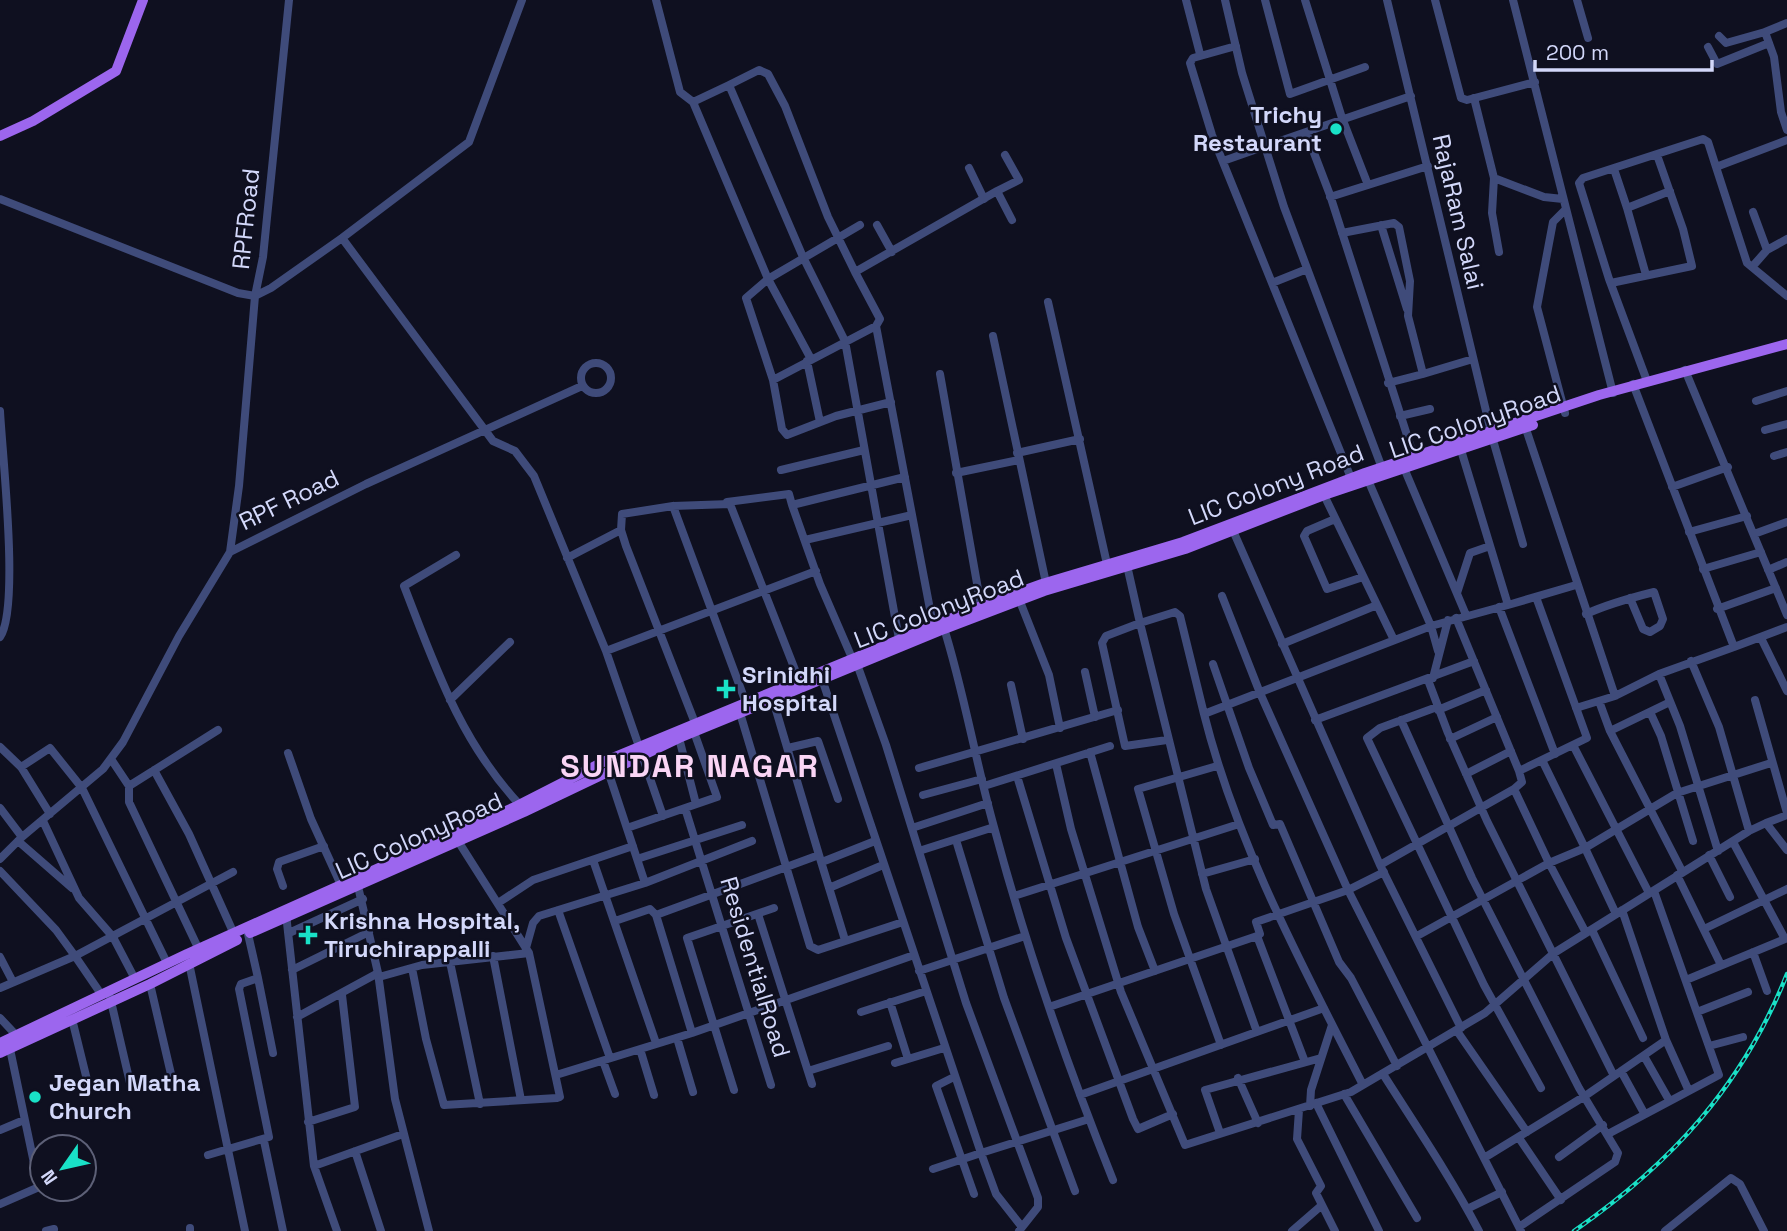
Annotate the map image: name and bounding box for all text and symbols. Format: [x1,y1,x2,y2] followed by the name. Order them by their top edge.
[1535,28,1712,72] scale bar
[1546,39,1609,66] text: 200 m
[1193,99,1322,158] place label: Trichy Restaurant
[1328,121,1344,137] marker: Trichy Restaurant
[1426,131,1491,293] street label: RajaRam Salai
[225,167,266,271] street label: RPFRoad
[1385,378,1565,465] street label: LIC ColonyRoad
[1184,437,1368,532] street label: LIC Colony Road
[234,462,344,537] street label: RPF Road
[849,562,1028,655] street label: LIC ColonyRoad
[742,659,838,718] place label: Srinidhi Hospital
[716,679,736,699] marker: Srinidhi Hospital
[560,746,820,786] district label: SUNDAR NAGAR
[330,785,507,886] street label: LIC ColonyRoad
[713,873,798,1061] street label: ResidentialRoad
[324,905,520,964] place label: Krishna Hospital, Tiruchirappalli
[298,925,318,945] marker: Krishna Hospital, Tiruchirappalli
[49,1067,201,1126] place label: Jegan Matha Church
[27,1089,43,1105] marker: Jegan Matha Church
[28,1133,98,1203] north arrow
[35,1165,63,1189] text: N

